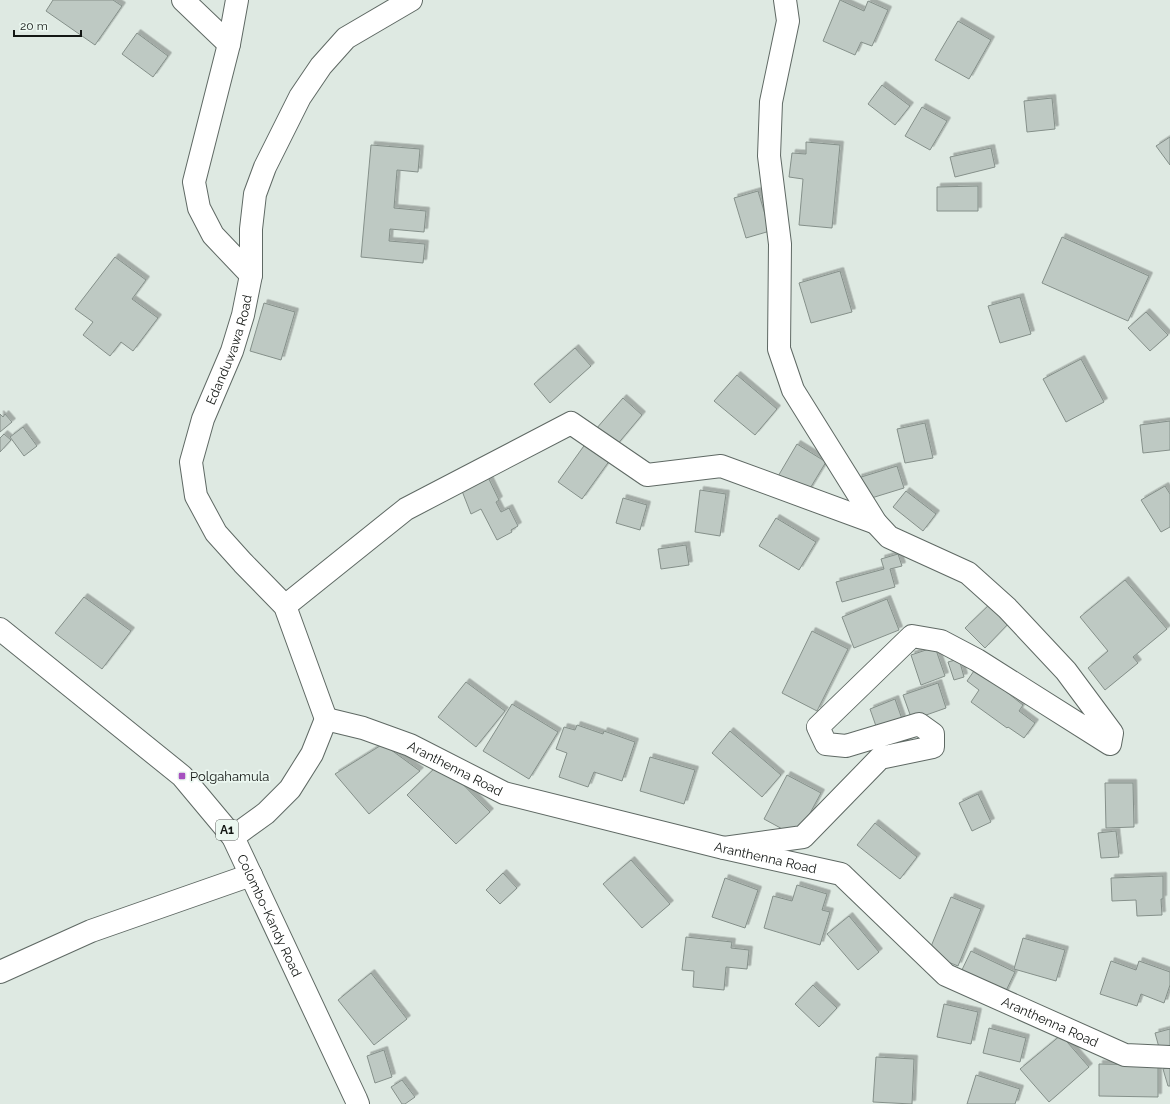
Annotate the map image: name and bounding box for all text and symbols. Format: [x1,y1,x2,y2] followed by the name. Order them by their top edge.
[14,12,81,38] scale bar
[20,19,48,33] text: 20 m
[203,293,255,407] street label: Edanduwawa Road
[405,738,505,799] street label: Aranthenna Road
[190,769,269,784] place label: Polgahamula
[177,771,187,781] marker: Polgahamula
[216,820,238,840] road number: A1
[713,839,818,876] street label: Aranthenna Road
[234,852,304,979] street label: Colombo-Kandy Road
[999,994,1101,1050] street label: Aranthenna Road

